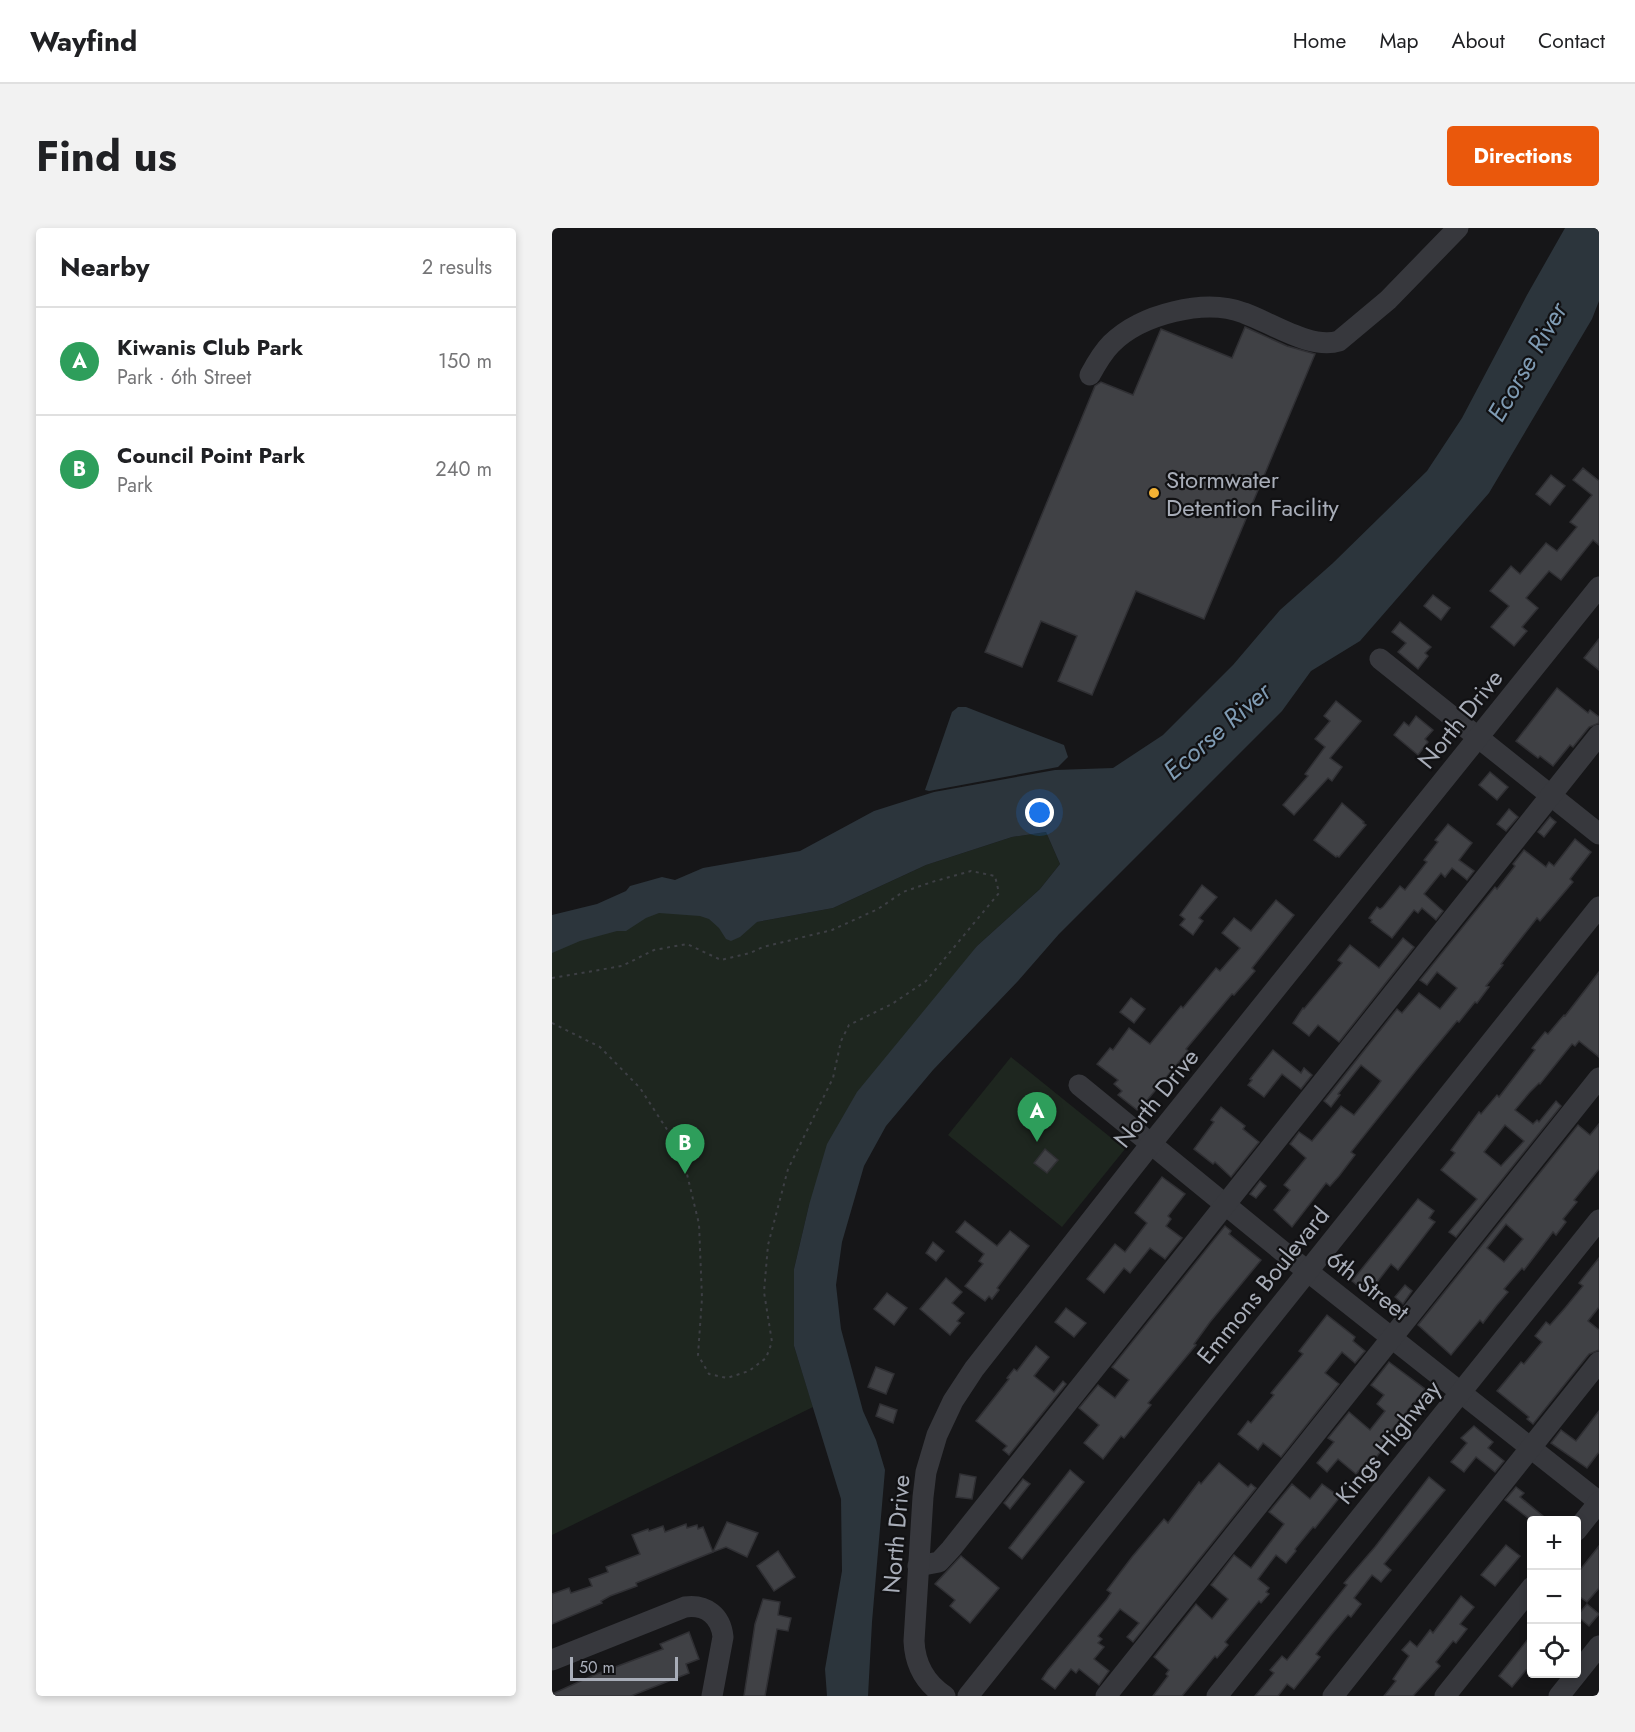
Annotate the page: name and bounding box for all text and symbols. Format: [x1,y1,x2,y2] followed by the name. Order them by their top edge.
[30,21,137,62] text: Wayfind
[1293,26,1346,56] text: Home
[1379,26,1419,56] text: Map
[1452,26,1505,56] text: About
[1538,26,1605,56] text: Contact
[36,126,177,187] text: Find us
[1447,126,1599,186] button: Directions
[60,248,149,286] text: Nearby
[422,253,492,282] text: 2 results
[1477,294,1577,429] water label: Ecorse River
[117,331,303,363] text: Kiwanis Club Park
[72,347,87,376] text: A
[438,347,492,376] text: 150 m
[117,363,251,392] text: Park · 6th Street
[117,439,305,471] text: Council Point Park
[73,455,86,484] text: B
[435,455,492,484] text: 240 m
[1166,462,1339,525] place label: Stormwater Detention Facility
[117,471,153,500] text: Park
[1147,486,1161,500] marker: Stormwater Detention Facility
[1409,662,1511,776] street label: North Drive
[1155,672,1280,789] water label: Ecorse River
[1025,798,1054,827] your location
[1105,1041,1207,1155] street label: North Drive
[1018,1092,1056,1142] pin: A
[666,1124,704,1174] pin: B
[1188,1199,1338,1371] street label: Emmons Boulevard
[1319,1241,1417,1329] street label: 6th Street
[1327,1372,1449,1512] street label: Kings Highway
[873,1473,919,1595] street label: North Drive
[1527,1516,1581,1678] map controls
[1527,1516,1581,1570] button: +
[1527,1570,1581,1624] button: −
[1527,1624,1581,1678] button: locate
[570,1654,678,1682] scale bar
[579,1656,615,1679] text: 50 m

